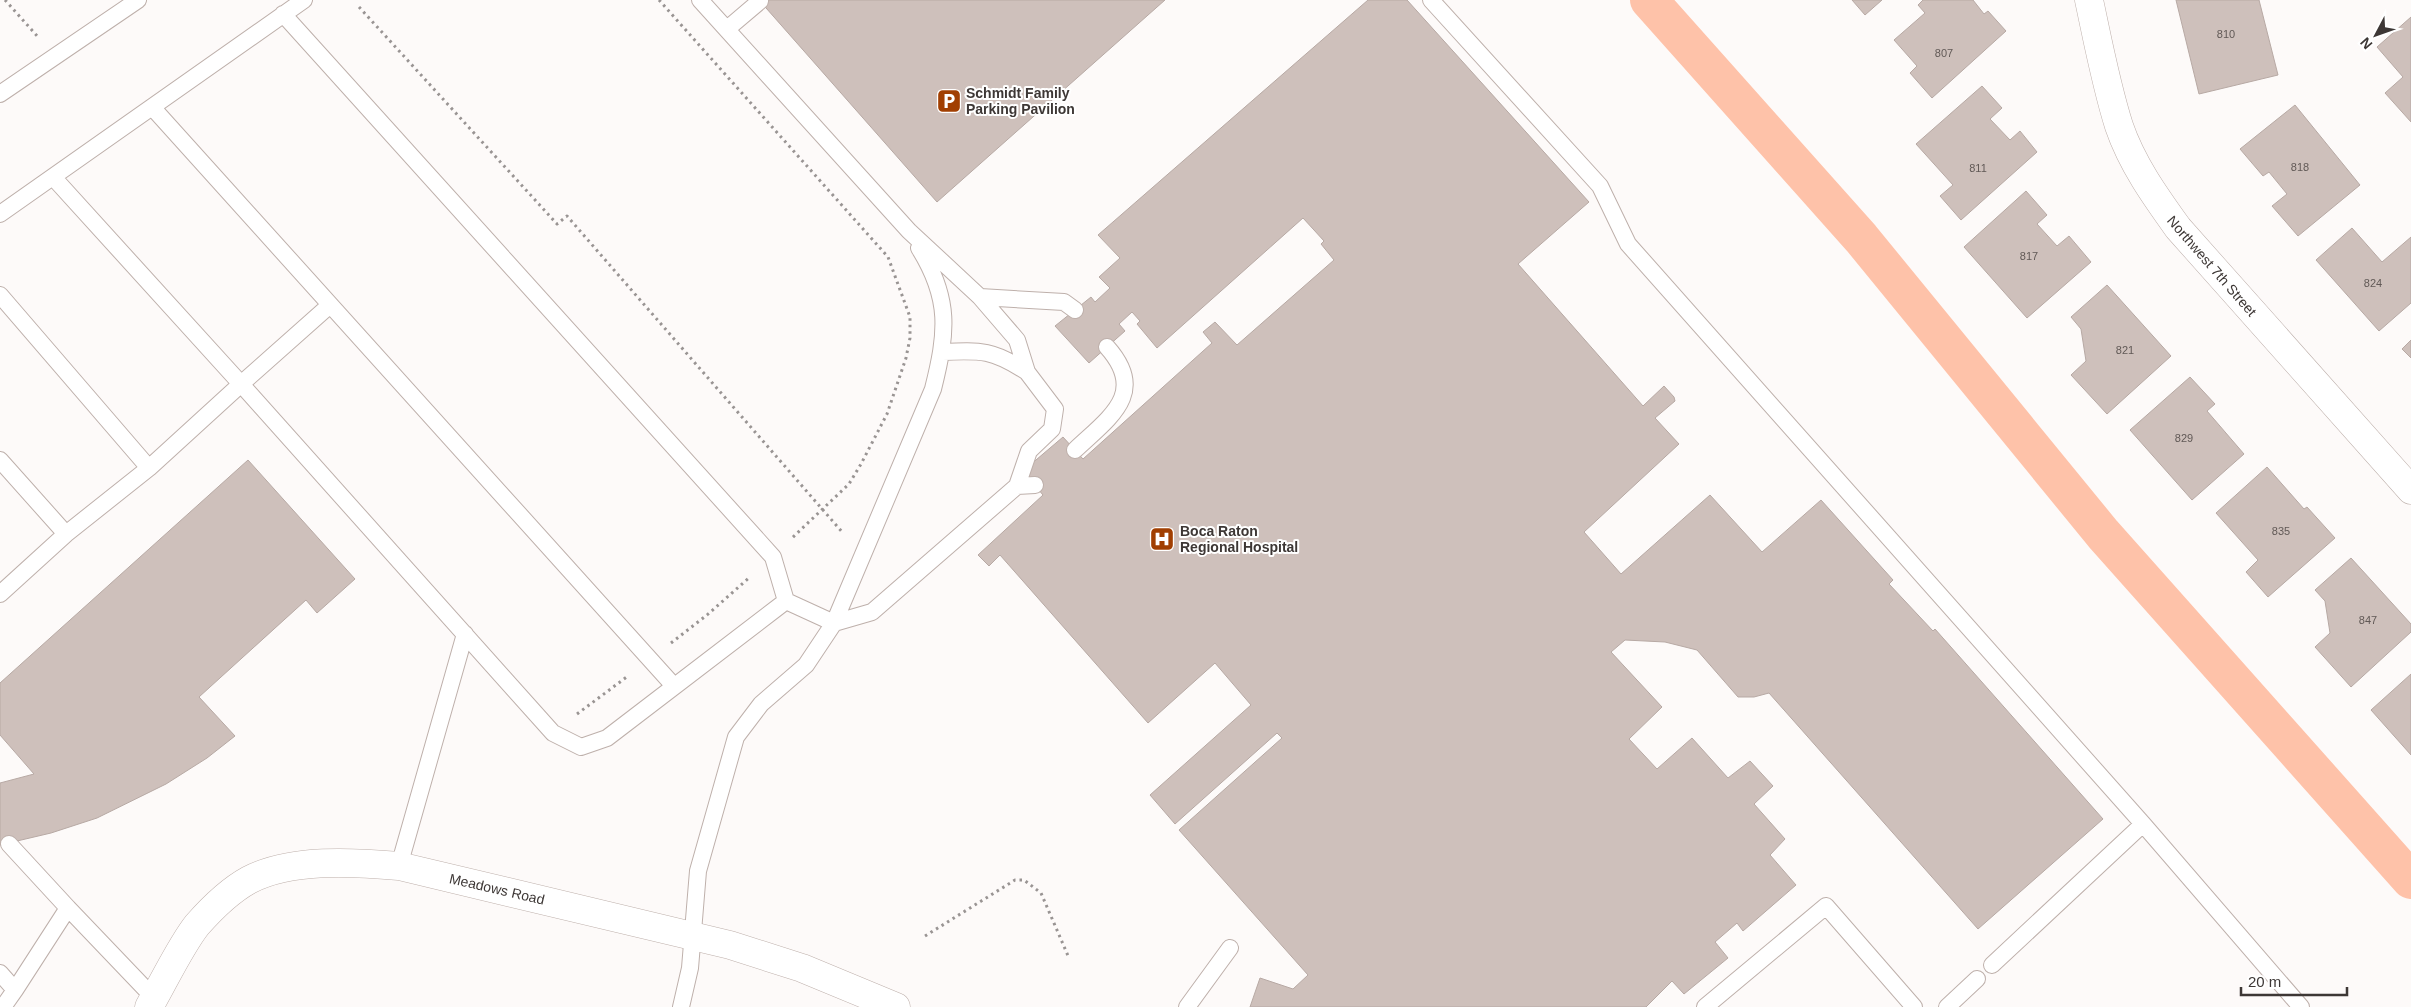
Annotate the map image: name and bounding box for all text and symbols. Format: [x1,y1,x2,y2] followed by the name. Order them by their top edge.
[2351,10,2401,60] north arrow
[2217,28,2235,40] house number: 810
[2357,34,2376,53] text: N
[1935,47,1953,59] house number: 807
[966,85,1075,117] place label: Schmidt Family Parking Pavilion
[936,88,962,114] parking icon: Schmidt Family Parking Pavilion
[2291,161,2309,173] house number: 818
[1969,162,1987,174] house number: 811
[2164,213,2260,319] street label: Northwest 7th Street
[2020,250,2038,262] house number: 817
[2364,277,2382,289] house number: 824
[2116,344,2134,356] house number: 821
[2175,432,2193,444] house number: 829
[1180,523,1298,555] place label: Boca Raton Regional Hospital
[2272,525,2290,537] house number: 835
[1149,526,1175,552] hospital icon: Boca Raton Regional Hospital
[2359,614,2377,626] house number: 847
[448,870,546,908] street label: Meadows Road
[2241,964,2347,996] scale bar
[2248,973,2281,990] text: 20 m

